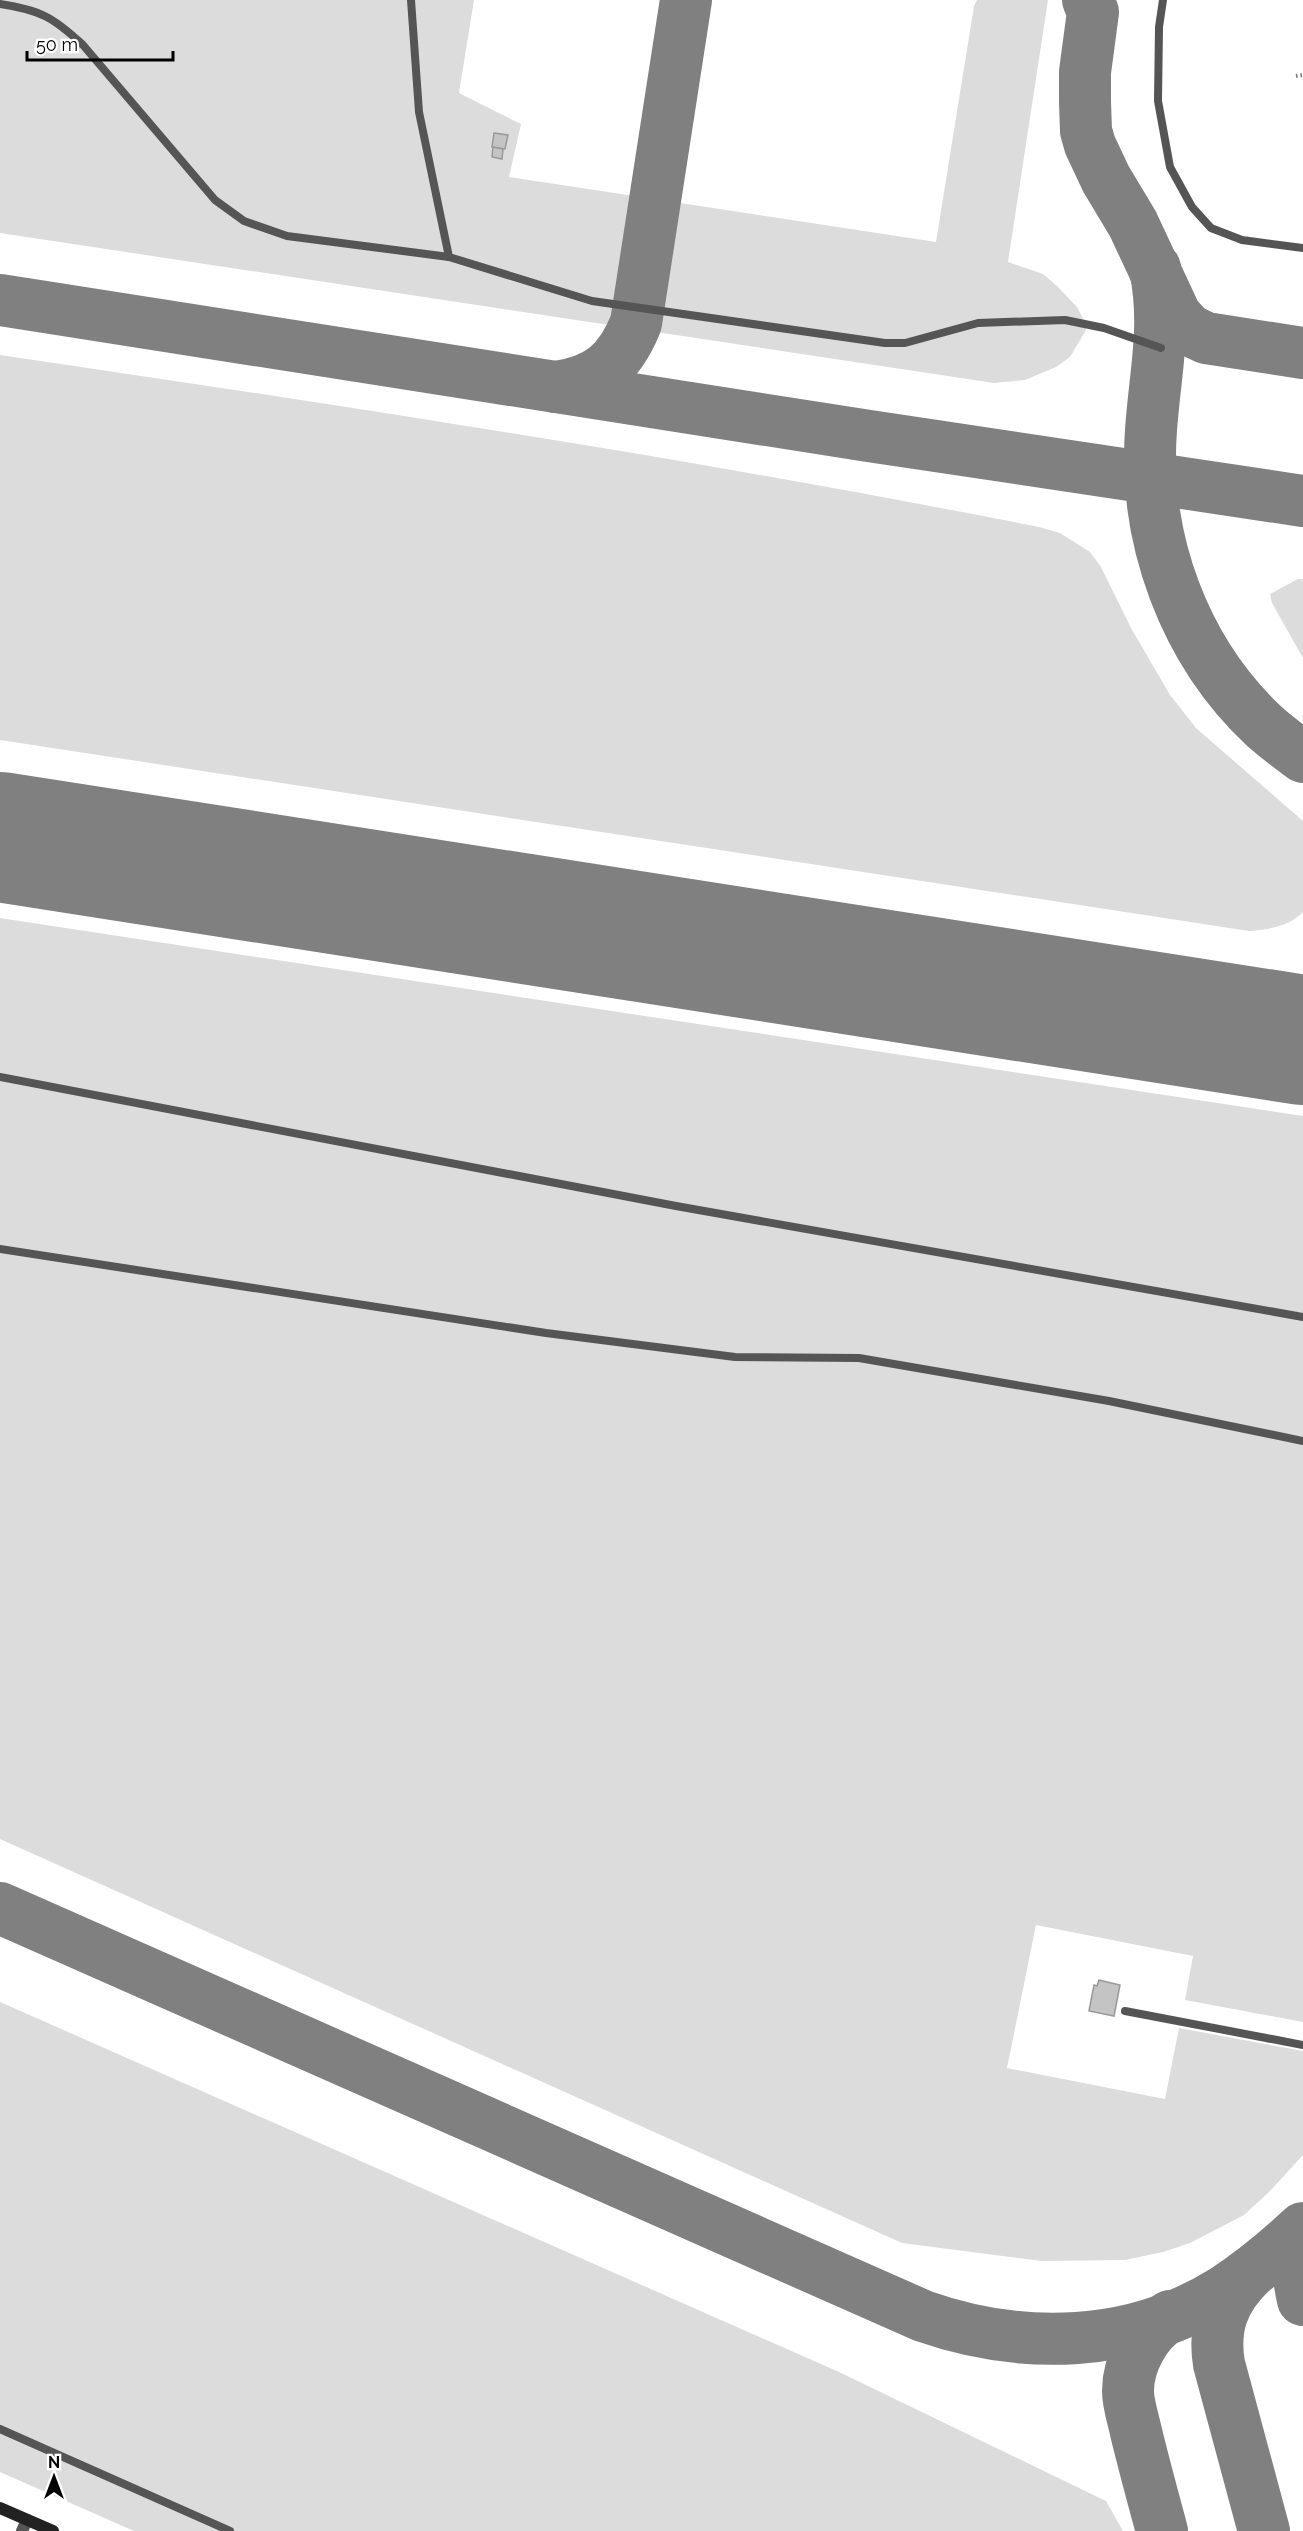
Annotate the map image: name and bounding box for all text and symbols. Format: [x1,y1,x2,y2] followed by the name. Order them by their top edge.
[27,24,172,62] scale bar
[36,34,78,55] text: 50 m
[24,2447,84,2507] north arrow
[48,2453,60,2472] text: N

